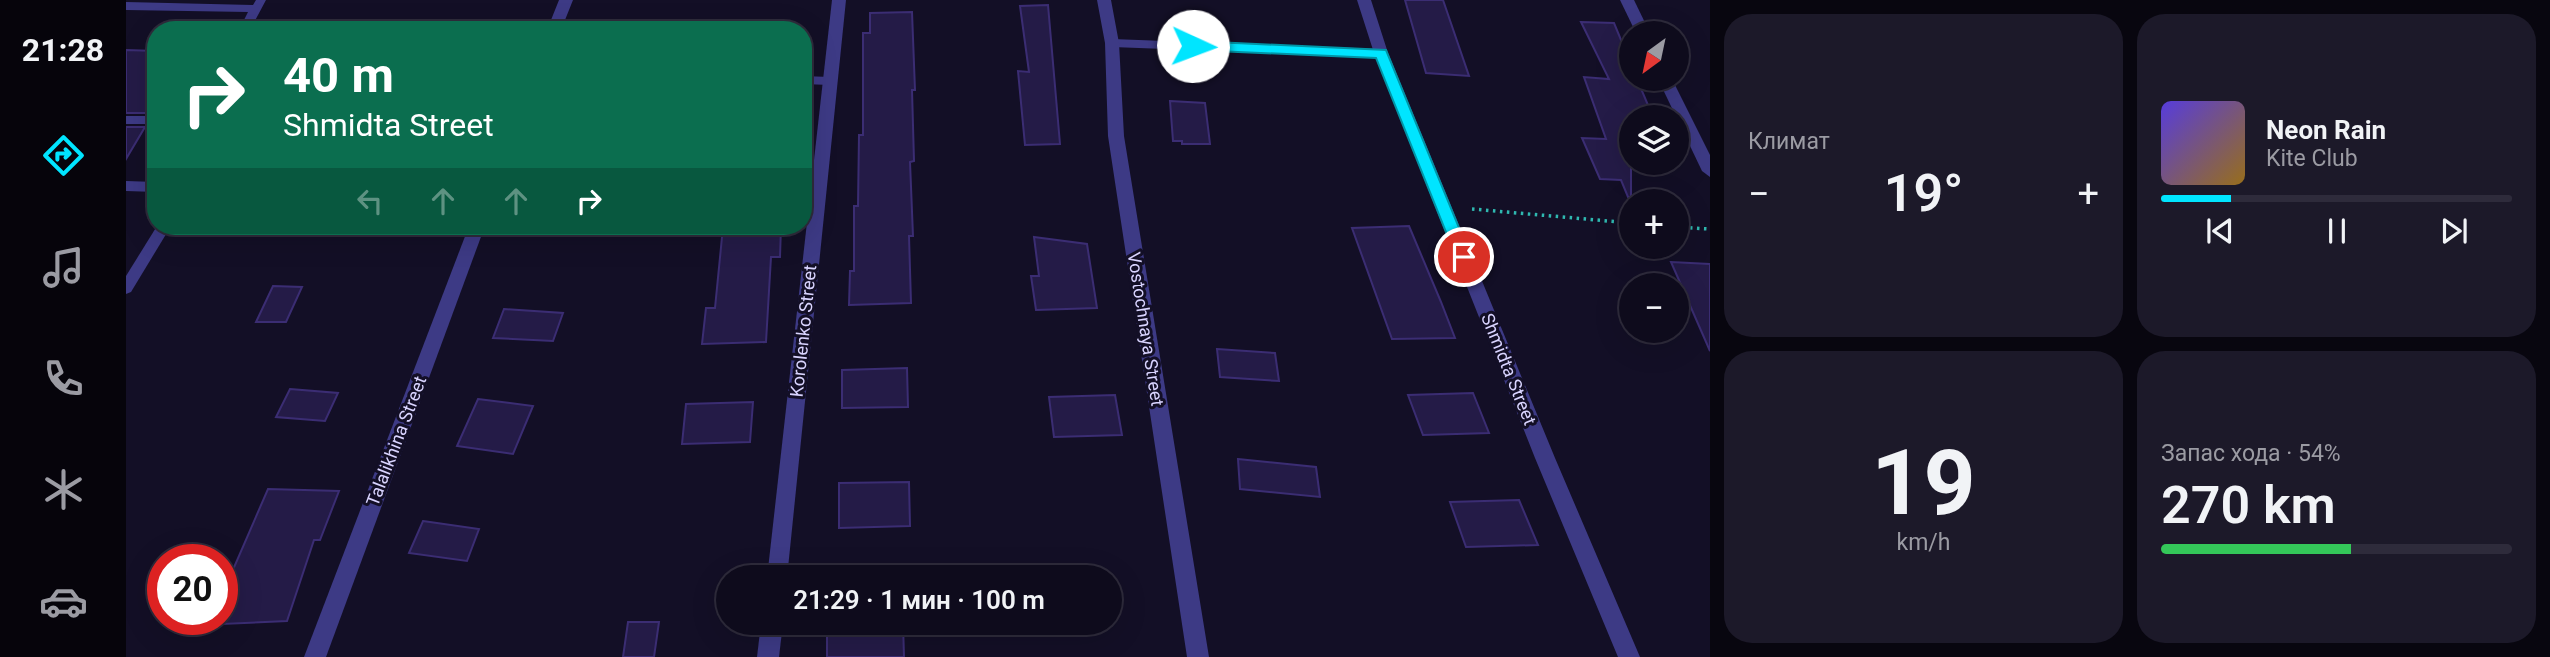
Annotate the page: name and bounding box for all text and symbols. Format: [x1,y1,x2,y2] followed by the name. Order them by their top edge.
[1156,9,1230,83] position arrow
[1619,21,1689,91] north arrow
[1619,21,1689,343] map controls
[22,31,104,69] text: 21:28
[283,47,394,104] text: 40 m
[168,49,259,140] icon: right
[1619,105,1689,175] button: layers
[283,106,494,144] text: Shmidta Street
[2266,115,2386,145] text: Neon Rain
[1748,128,1830,155] text: Климат
[39,131,88,180] icon: directions
[2266,145,2358,172] text: Kite Club
[1884,163,1963,224] text: 19°
[1748,172,1770,216] text: −
[2077,172,2099,216] text: +
[351,182,389,220] icon: left
[424,182,462,220] icon: ahead
[497,182,535,220] icon: ahead
[570,182,608,220] icon: right
[1619,189,1689,259] button: +
[2201,212,2239,250] icon: previous
[2318,212,2356,250] icon: pause
[2435,212,2473,250] icon: next
[1434,227,1494,287] pin
[1445,238,1483,276] icon: arrive
[39,243,88,292] icon: music
[1123,250,1169,408] street label: Vostochnaya Street
[786,264,820,398] street label: Korolenko Street
[1619,273,1689,343] button: −
[1477,310,1541,428] street label: Shmidta Street
[39,354,88,403] icon: phone
[362,373,430,509] street label: Talalikhina Street
[1871,430,1976,536] text: 19
[2161,440,2341,467] text: Запас хода · 54%
[39,465,88,514] icon: climate
[2161,475,2336,536] text: 270 km
[1897,529,1951,556] text: km/h
[147,544,238,635] speed limit sign: 20
[39,577,88,626] icon: car
[793,585,1045,615] text: 21:29 · 1 мин · 100 m

